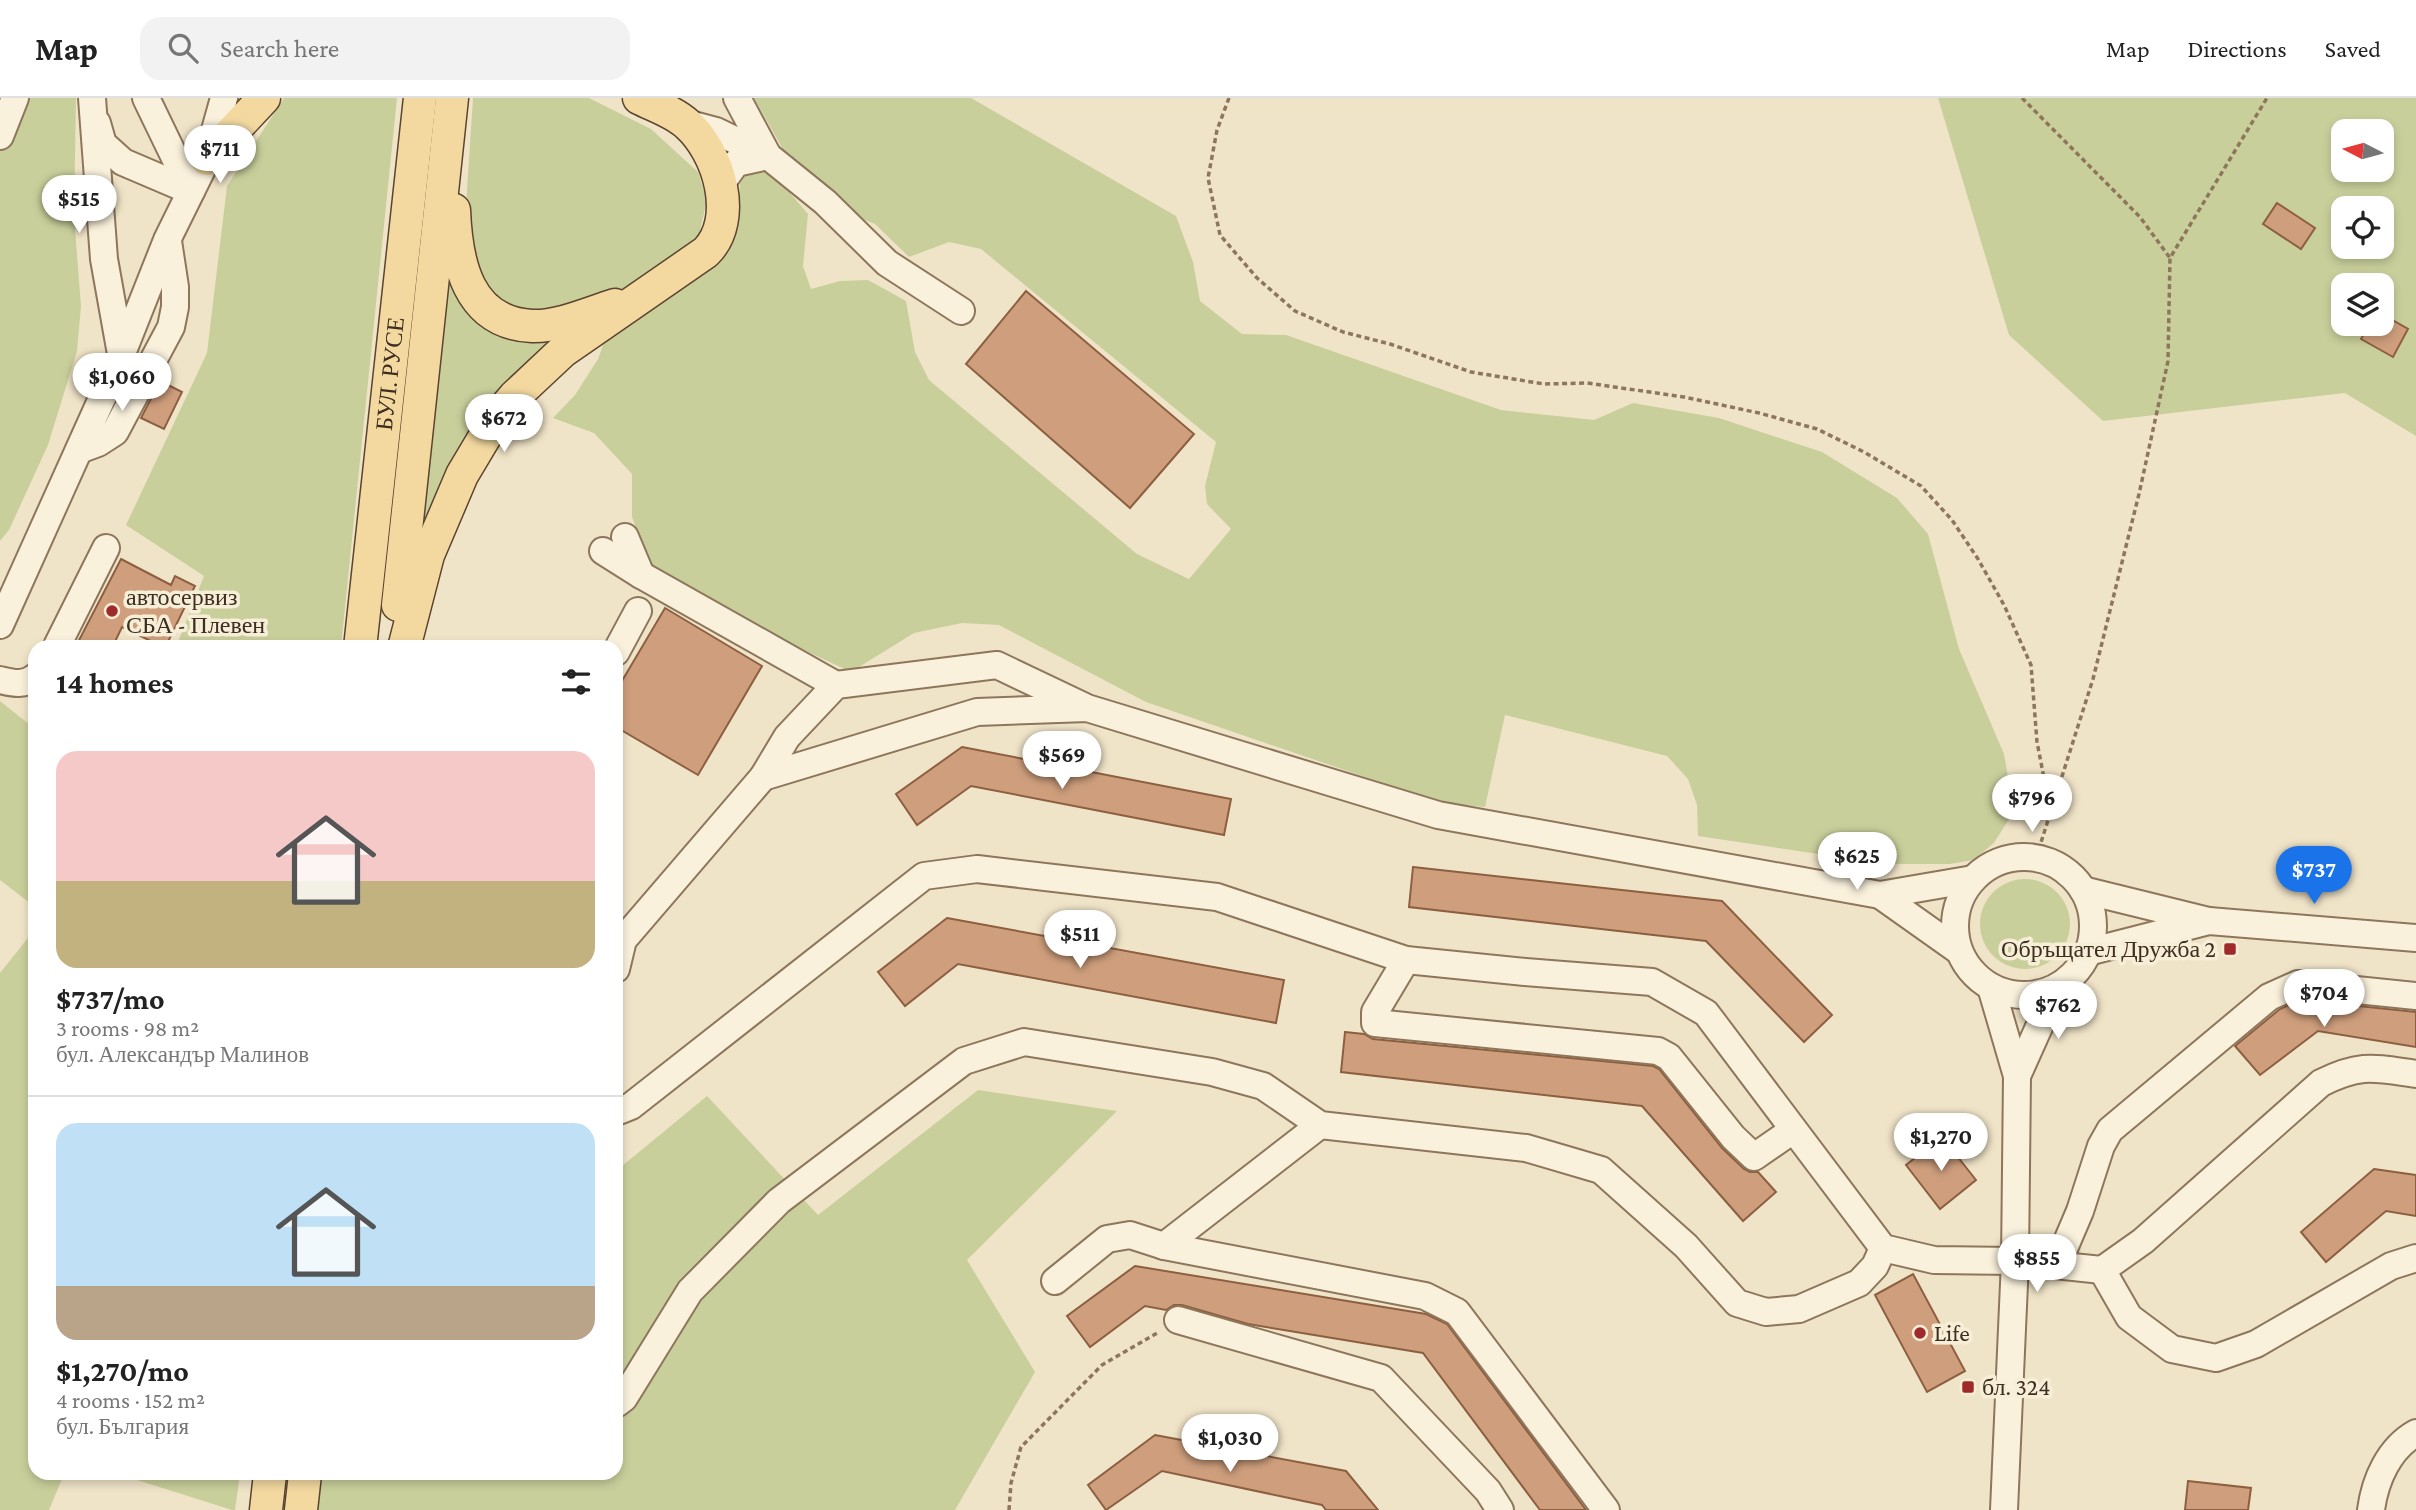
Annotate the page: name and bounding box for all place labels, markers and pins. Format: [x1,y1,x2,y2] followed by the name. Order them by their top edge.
[179,126,261,185] pin: $711
[38,176,120,235] pin: $515
[65,354,179,413] pin: $1,060
[463,394,545,454] pin: $672
[126,583,265,638] place label: автосервиз СБА - Плевен
[104,603,120,619] marker: автосервиз СБА - Плевен
[1021,732,1103,791] pin: $569
[1991,774,2073,834] pin: $796
[1816,832,1898,892] pin: $625
[2273,846,2355,906] pin: $737
[1039,910,1121,970] pin: $511
[2001,935,2216,962] place label: Обръщател Дружба 2
[2222,941,2238,957] marker: Обръщател Дружба 2
[2283,970,2365,1029] pin: $704
[2017,982,2099,1041] pin: $762
[1884,1114,1998,1173] pin: $1,270
[1996,1234,2078,1294] pin: $855
[1934,1319,1970,1346] place label: Life
[1912,1325,1928,1341] marker: Life
[1982,1373,2051,1400] place label: бл. 324
[1960,1379,1976,1395] marker: бл. 324
[1173,1414,1287,1474] pin: $1,030

